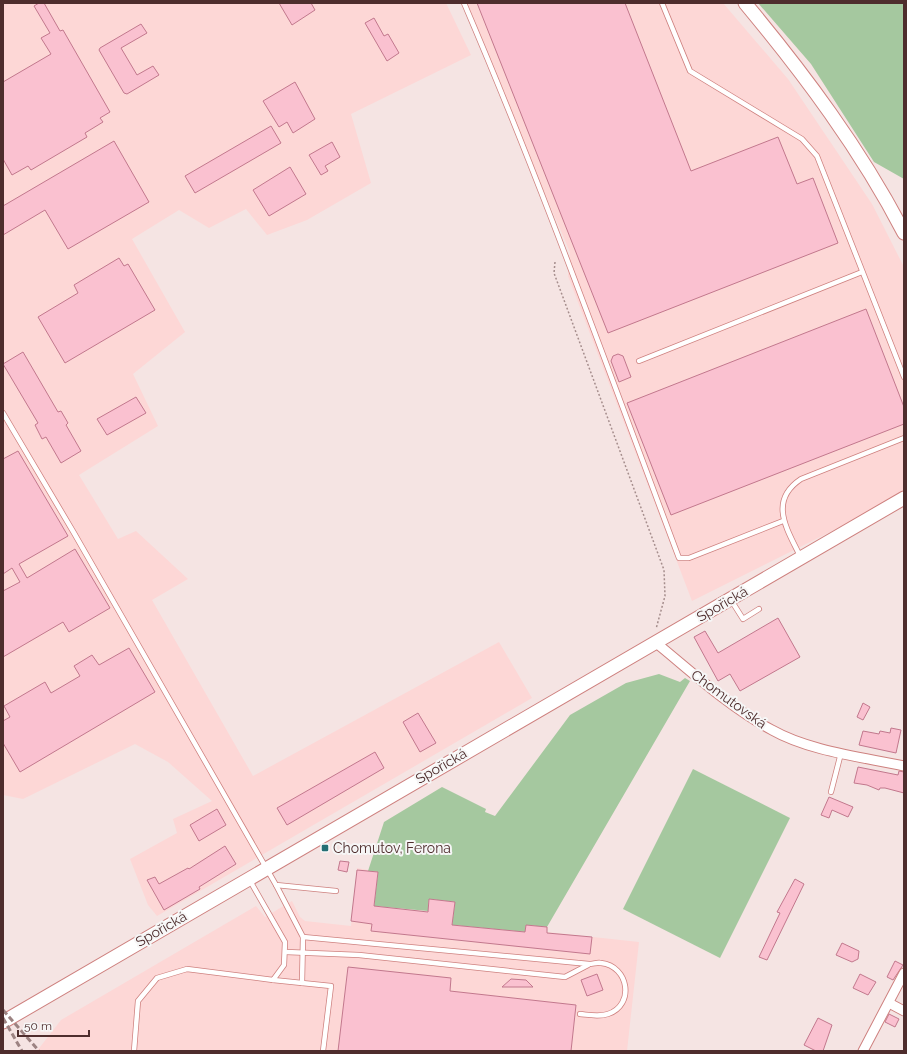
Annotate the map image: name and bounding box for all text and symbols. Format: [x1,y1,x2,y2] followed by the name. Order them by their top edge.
[694,583,750,625] street label: Spořická
[688,666,770,732] street label: Chomutovská
[413,745,469,787] street label: Spořická
[333,840,451,856] place label: Chomutov, Ferona
[320,843,330,853] marker: Chomutov, Ferona
[133,908,189,950] street label: Spořická
[18,1012,89,1038] scale bar
[24,1019,52,1033] text: 50 m

